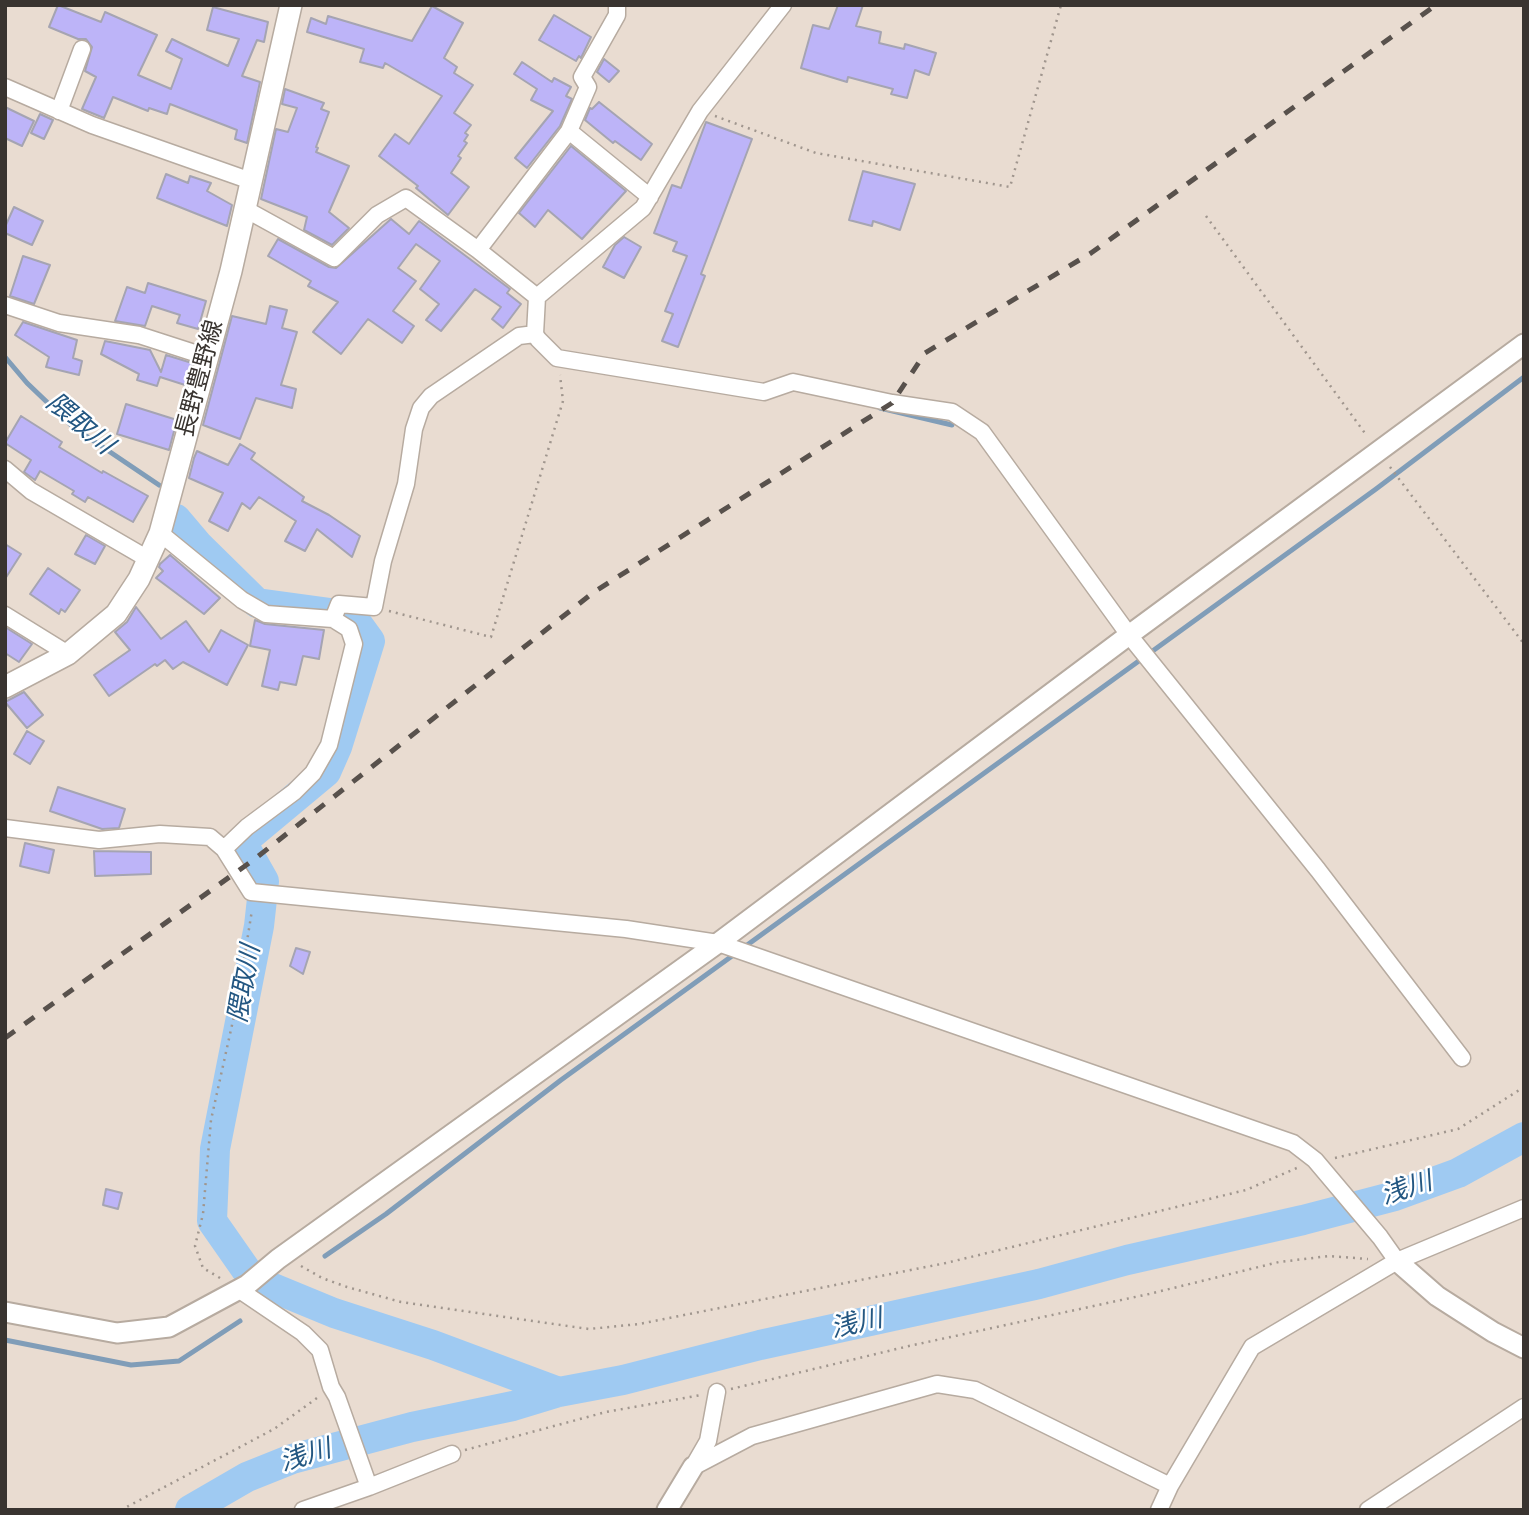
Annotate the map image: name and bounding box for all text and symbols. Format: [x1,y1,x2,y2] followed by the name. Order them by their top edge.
[172,317,230,441] street label: 長野豊野線
[39,388,119,462] water label: 隈取川
[224,943,268,1025] water label: 隈取川
[1377,1167,1437,1213] water label: 浅川
[828,1304,886,1346] water label: 浅川
[277,1434,335,1480] water label: 浅川

